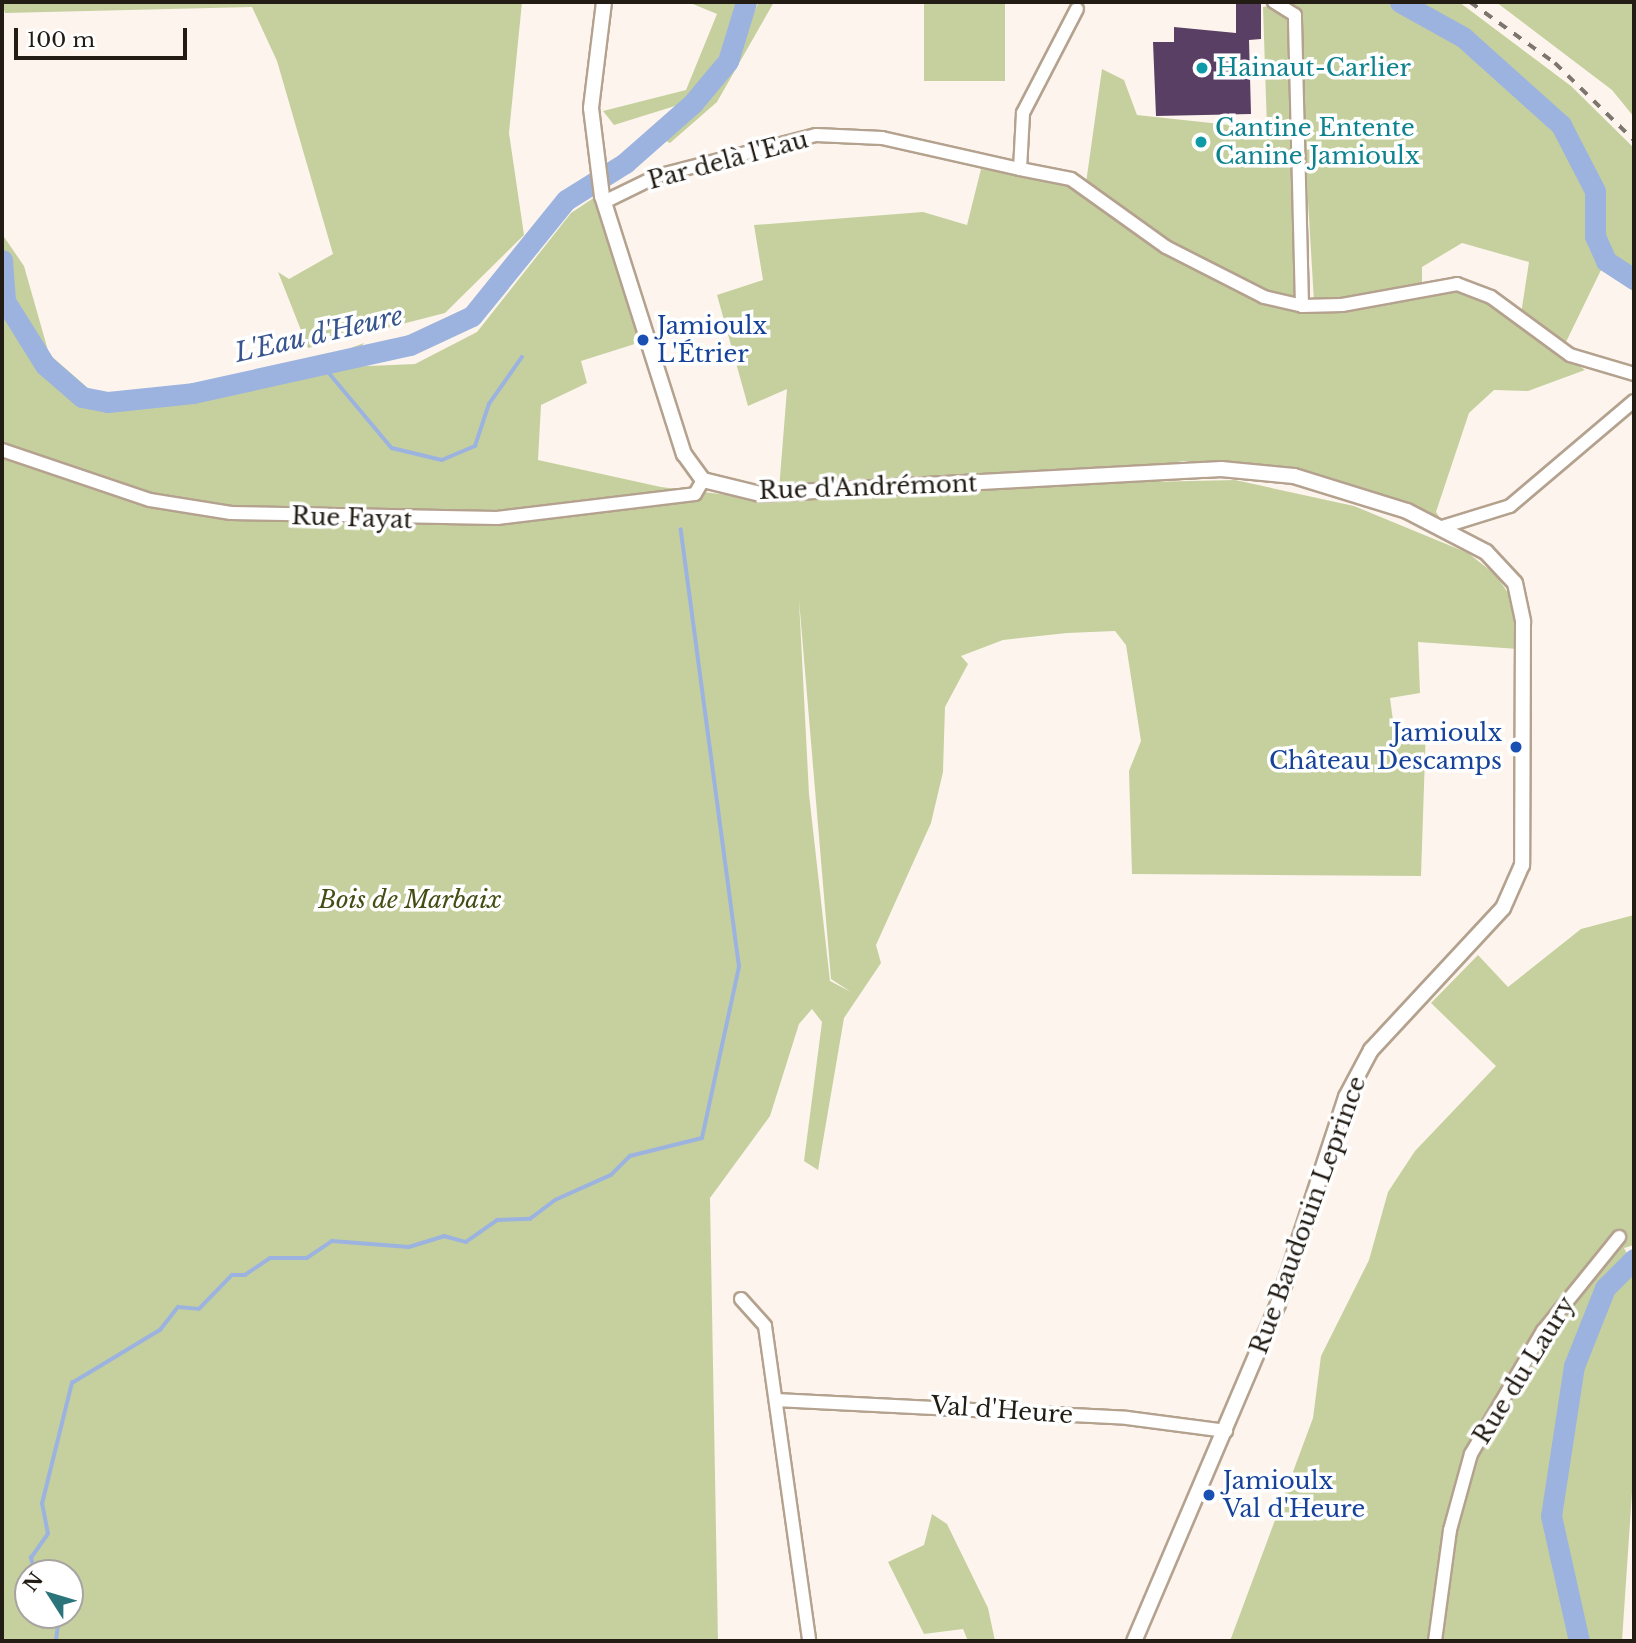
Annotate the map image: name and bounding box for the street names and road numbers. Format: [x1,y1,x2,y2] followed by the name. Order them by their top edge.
[644,125,812,195] street label: Par delà l'Eau
[758,469,978,505] street label: Rue d'Andrémont
[291,501,413,535] street label: Rue Fayat
[1244,1072,1372,1358] street label: Rue Baudouin Leprince
[1467,1291,1581,1449] street label: Rue du Laury
[930,1391,1074,1429] street label: Val d'Heure

